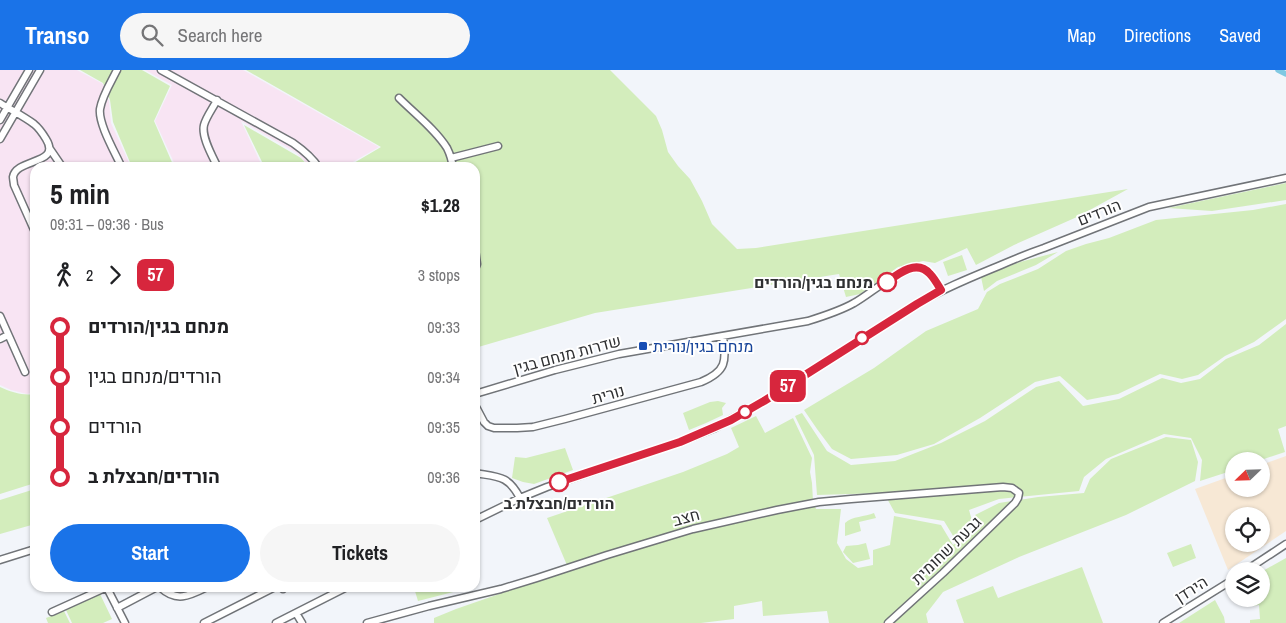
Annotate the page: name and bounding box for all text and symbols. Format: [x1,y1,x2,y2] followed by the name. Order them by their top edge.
[120,13,470,58] search box
[25,19,90,51] text: Transo
[138,21,166,49] icon: search
[178,22,262,48] text: Search here
[1067,23,1096,48] text: Map
[1124,23,1191,48] text: Directions
[1219,23,1261,48] text: Saved
[50,175,110,213] text: 5 min
[421,192,460,218] text: $1.28
[1074,193,1124,231] street label: הורדים
[50,213,164,235] text: 09:31 – 09:36 · Bus
[50,261,78,289] icon: walk
[101,261,129,289] icon: forward
[147,262,164,287] text: 57
[86,264,93,286] text: 2
[418,264,460,286] text: 3 stops
[754,271,873,293] place label: מנחם בגין/הורדים
[877,272,897,292] marker: מנחם בגין/הורדים
[88,313,229,339] text: מנחם בגין/הורדים
[427,316,460,338] text: 09:33
[511,329,623,379] street label: שדרות מנחם בגין
[855,331,869,345] unlabelled marker
[653,335,753,357] place label: מנחם בגין/נורית
[637,340,649,352] marker: מנחם בגין/נורית
[88,363,222,389] text: הורדים/מנחם בגין
[427,366,460,388] text: 09:34
[766,370,810,402] line badge: 57
[780,373,796,398] text: 57
[589,379,627,409] street label: נורית
[738,405,752,419] unlabelled marker
[88,413,142,439] text: הורדים
[427,416,460,438] text: 09:35
[1225,452,1270,498] north arrow
[1225,452,1270,607] map controls
[88,463,220,489] text: הורדים/חבצלת ב
[427,466,460,488] text: 09:36
[549,472,569,492] marker: הורדים/חבצלת ב
[504,492,614,514] place label: הורדים/חבצלת ב
[670,503,702,531] street label: חצב
[1225,507,1270,552] button: locate
[906,511,986,589] street label: גבעת שחומית
[50,524,250,582] button: Start
[260,524,460,582] button: Tickets
[1225,562,1270,607] button: layers
[1170,570,1212,608] street label: הירדן

